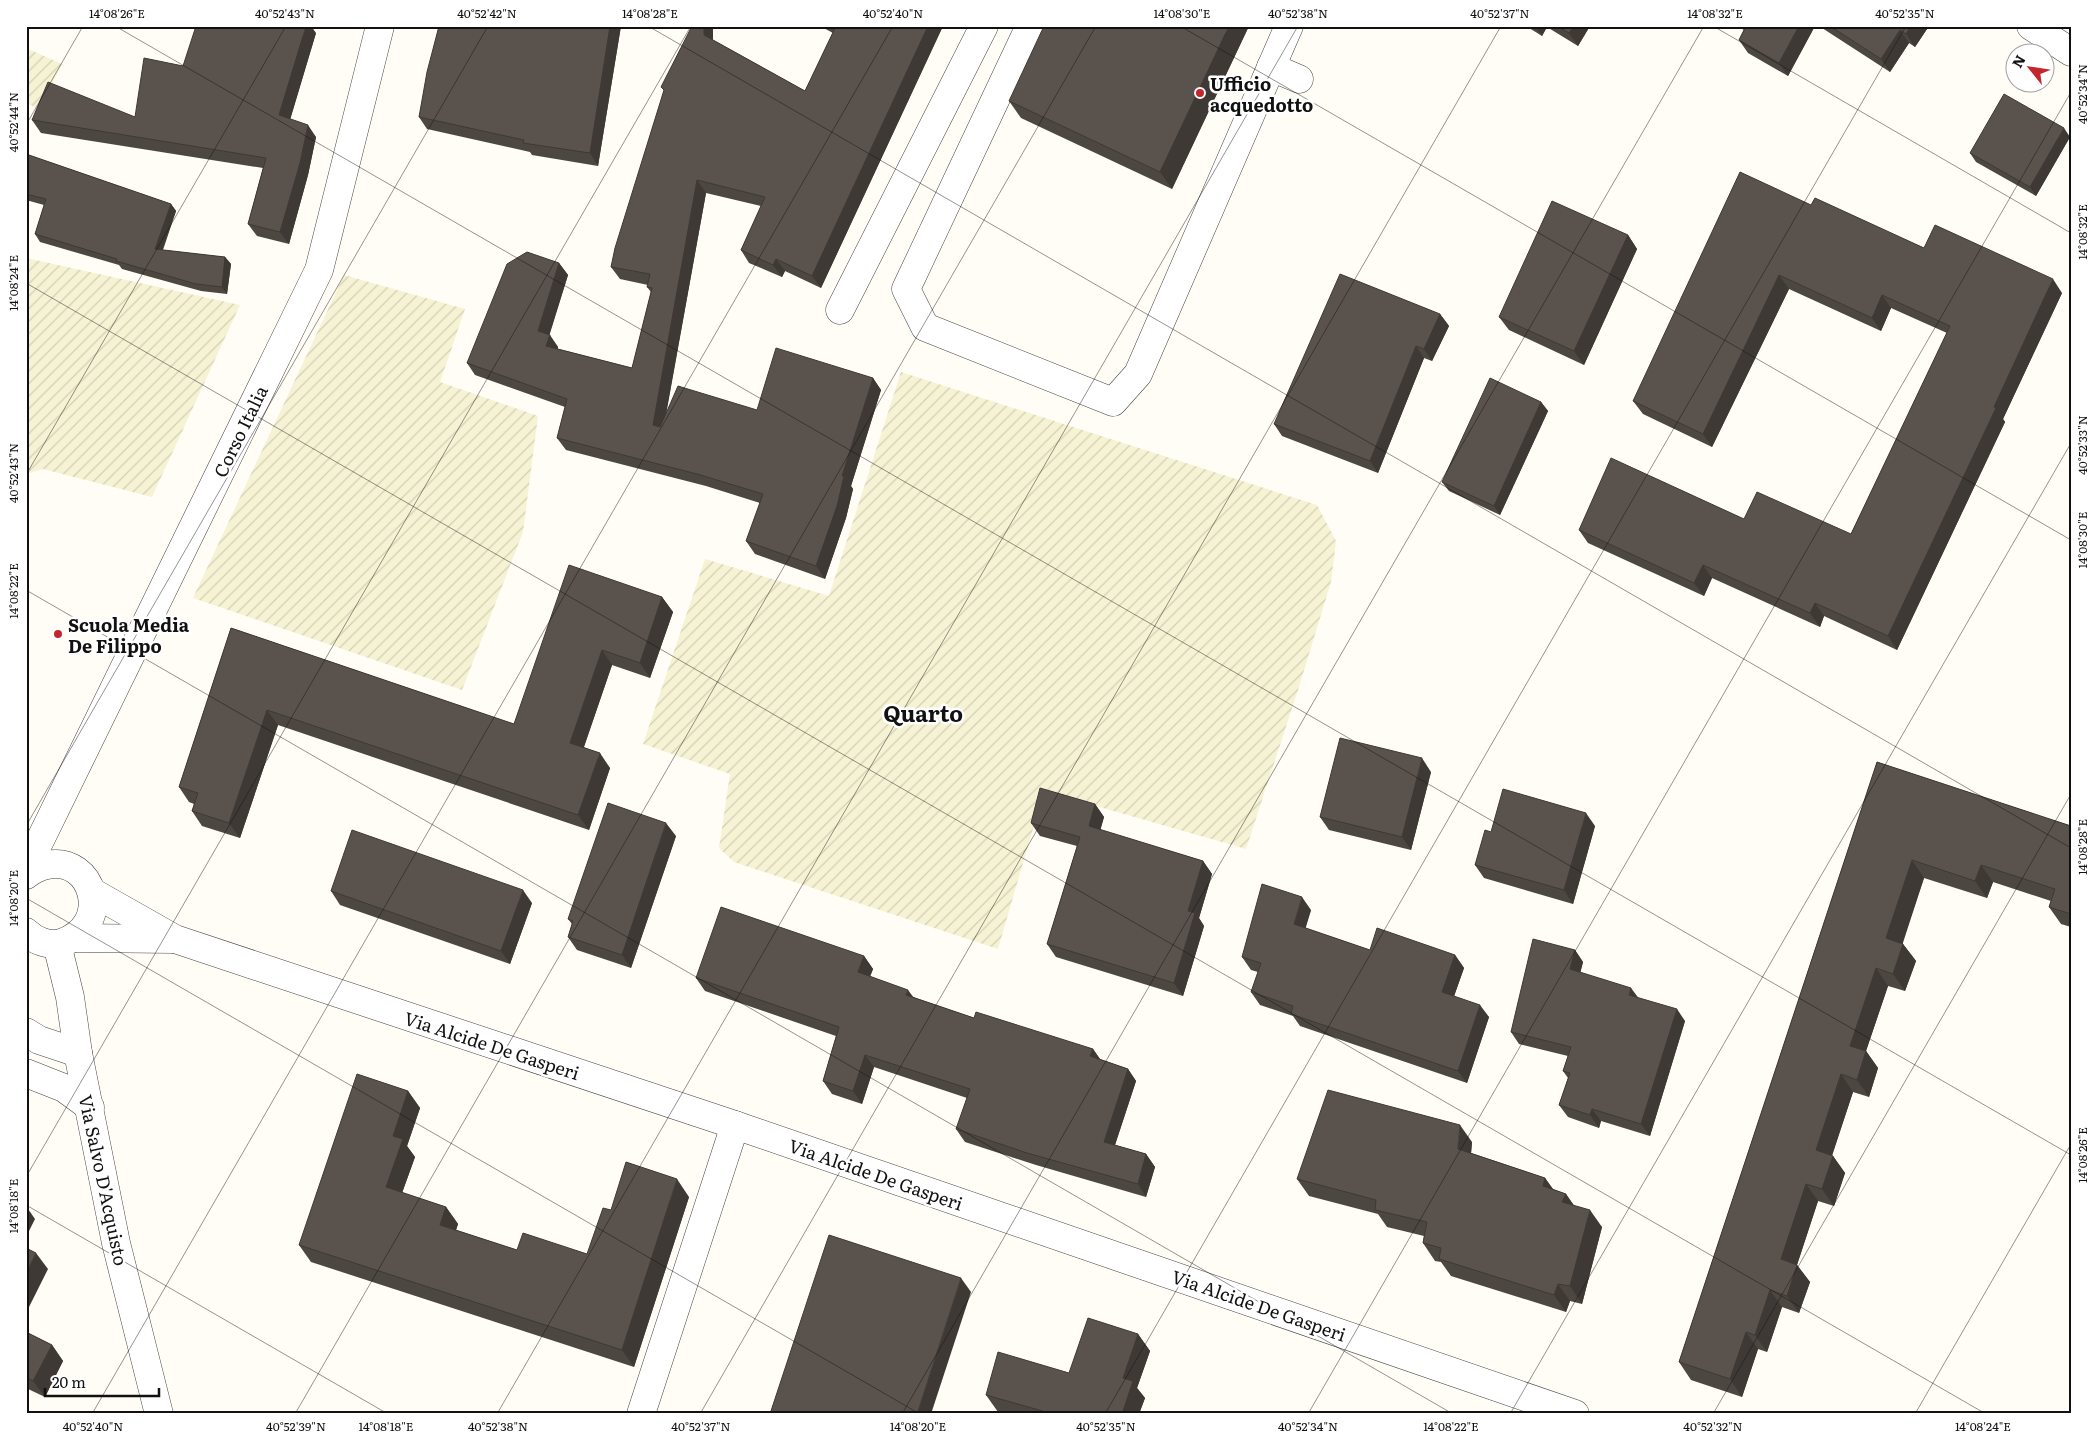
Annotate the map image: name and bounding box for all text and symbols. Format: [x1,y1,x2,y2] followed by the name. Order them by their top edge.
[89,4,145,22] text: 14°08'26"E
[255,4,315,22] text: 40°52'43"N
[457,4,517,22] text: 40°52'42"N
[622,4,678,22] text: 14°08'28"E
[863,4,923,22] text: 40°52'40"N
[1154,4,1211,22] text: 14°08'30"E
[1268,4,1328,22] text: 40°52'38"N
[1470,4,1530,22] text: 40°52'37"N
[1687,4,1743,22] text: 14°08'32"E
[1875,4,1935,22] text: 40°52'35"N
[2004,42,2054,92] north arrow
[2006,51,2030,71] text: N
[2073,64,2091,124] text: 40°52'34"N
[1210,70,1313,118] place label: Ufficio acquedotto
[1194,87,1206,99] marker: Ufficio acquedotto
[4,92,22,152] text: 40°52'44"N
[2073,204,2091,260] text: 14°08'32"E
[4,255,22,311] text: 14°08'24"E
[206,380,274,482] street label: Corso Italia
[2073,415,2091,475] text: 40°52'33"N
[4,443,22,503] text: 40°52'43"N
[2073,511,2091,568] text: 14°08'30"E
[4,563,22,619] text: 14°08'22"E
[68,611,190,659] place label: Scuola Media De Filippo
[52,628,64,640] marker: Scuola Media De Filippo
[883,696,963,729] district label: Quarto
[2073,819,2091,875] text: 14°08'28"E
[4,869,22,926] text: 14°08'20"E
[401,1004,583,1086] street label: Via Alcide De Gasperi
[73,1092,135,1268] street label: Via Salvo D'Acquisto
[2073,1127,2091,1183] text: 14°08'26"E
[785,1131,967,1217] street label: Via Alcide De Gasperi
[4,1178,22,1233] text: 14°08'18"E
[1168,1262,1350,1348] street label: Via Alcide De Gasperi
[45,1365,159,1397] scale bar
[52,1370,86,1393] text: 20 m
[63,1417,123,1435] text: 40°52'40"N
[266,1417,326,1435] text: 40°52'39"N
[359,1417,414,1435] text: 14°08'18"E
[468,1417,528,1435] text: 40°52'38"N
[671,1417,731,1435] text: 40°52'37"N
[890,1417,947,1435] text: 14°08'20"E
[1076,1417,1136,1435] text: 40°52'35"N
[1278,1417,1338,1435] text: 40°52'34"N
[1423,1417,1479,1435] text: 14°08'22"E
[1683,1417,1743,1435] text: 40°52'32"N
[1955,1417,2011,1435] text: 14°08'24"E

